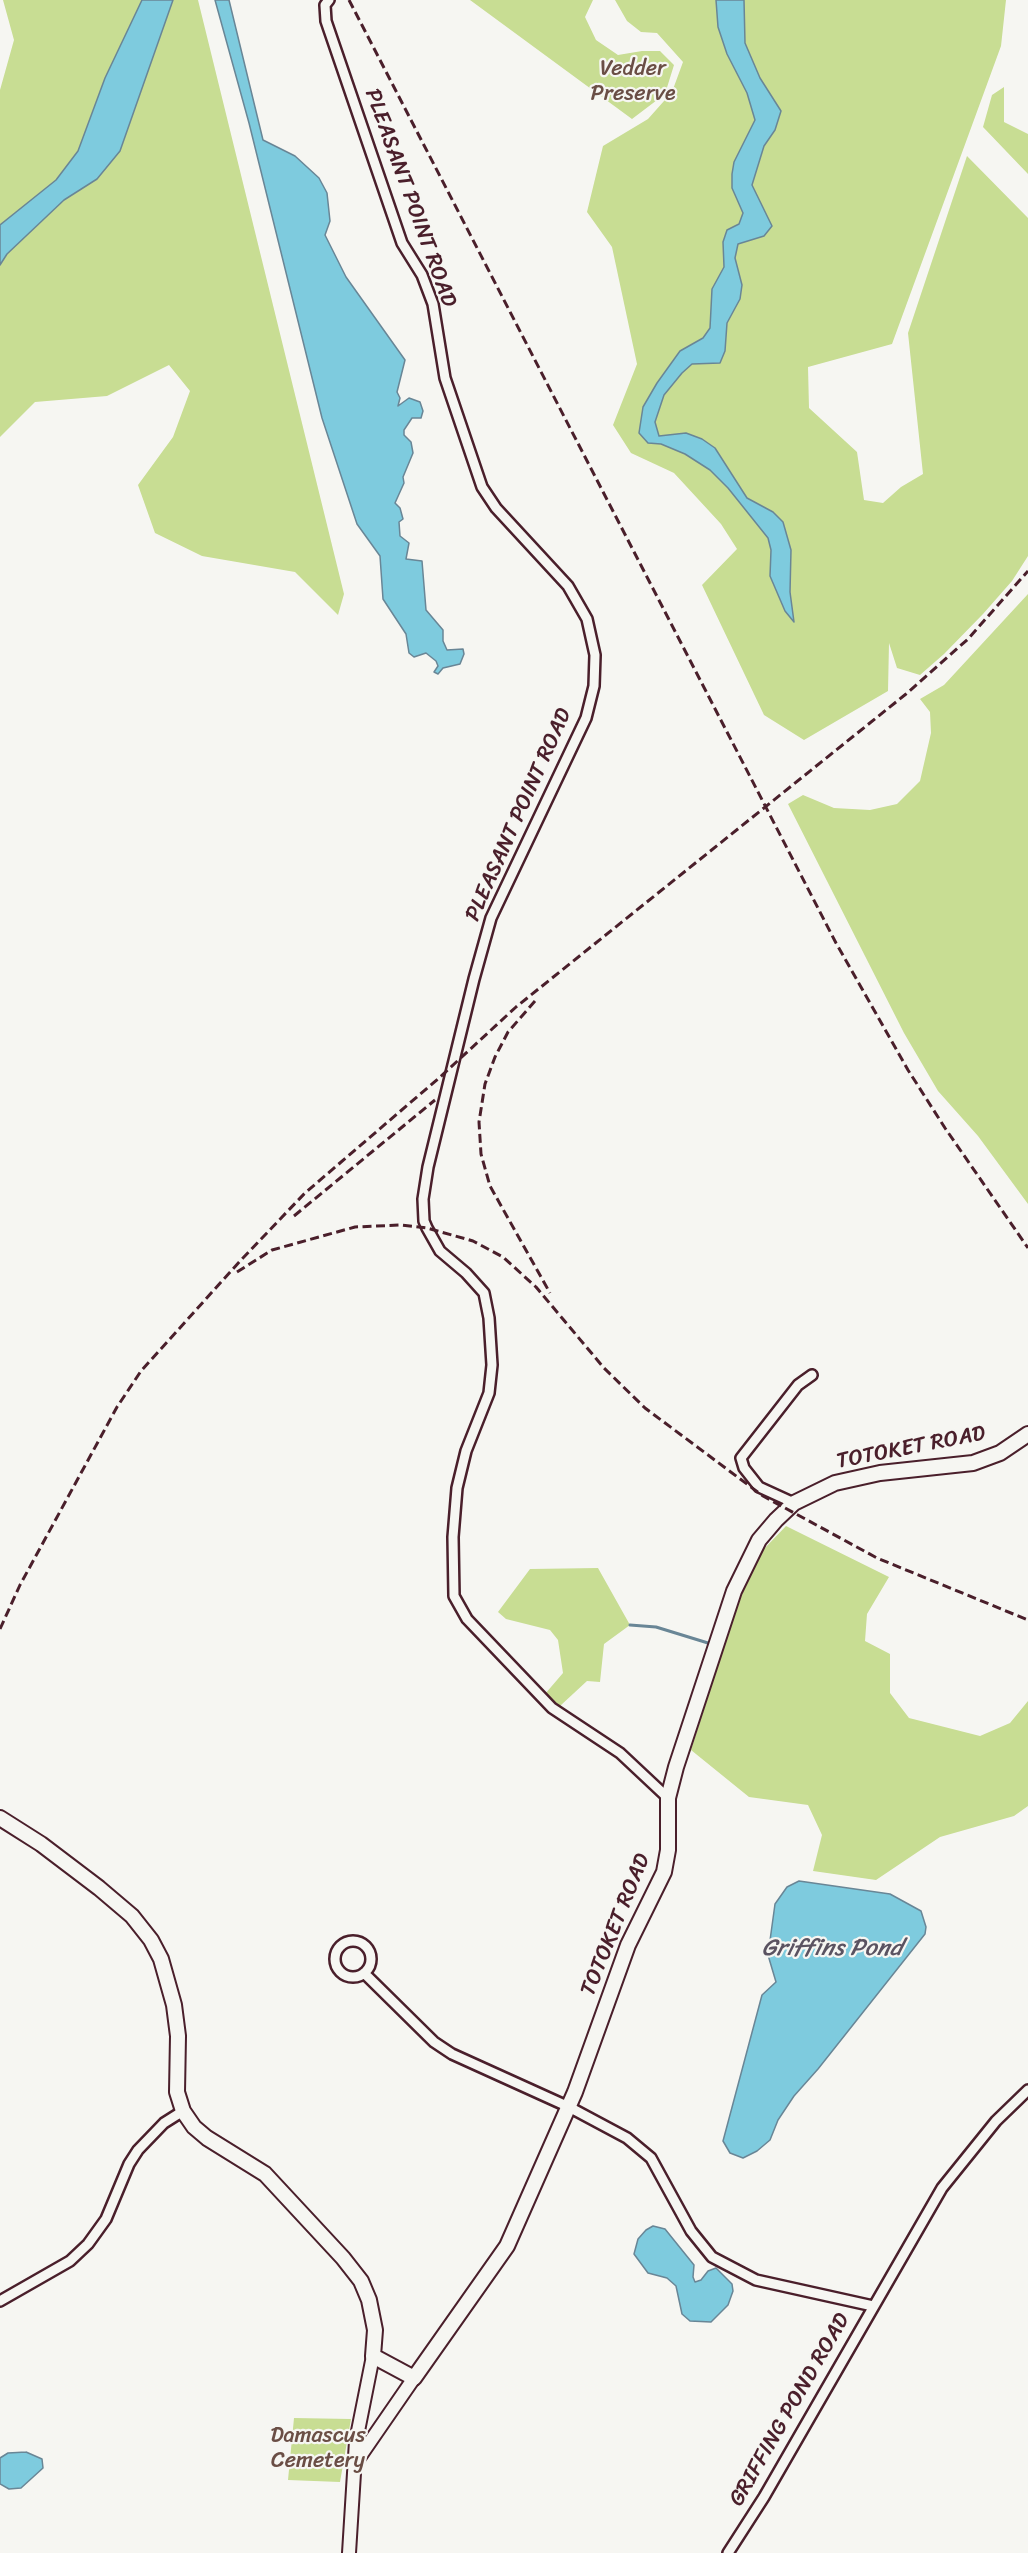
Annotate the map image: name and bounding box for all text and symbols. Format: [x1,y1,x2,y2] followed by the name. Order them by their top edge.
[591,56,675,107] park label: Vedder Preserve
[358,85,462,311] street label: PLEASANT POINT ROAD
[460,704,578,926] street label: PLEASANT POINT ROAD
[834,1421,988,1475] street label: TOTOKET ROAD
[575,1850,657,2000] street label: TOTOKET ROAD
[762,1935,902,1963] water label: Griffins Pond
[724,2309,856,2511] street label: GRIFFING POND ROAD
[270,2423,366,2474] park label: Damascus Cemetery

